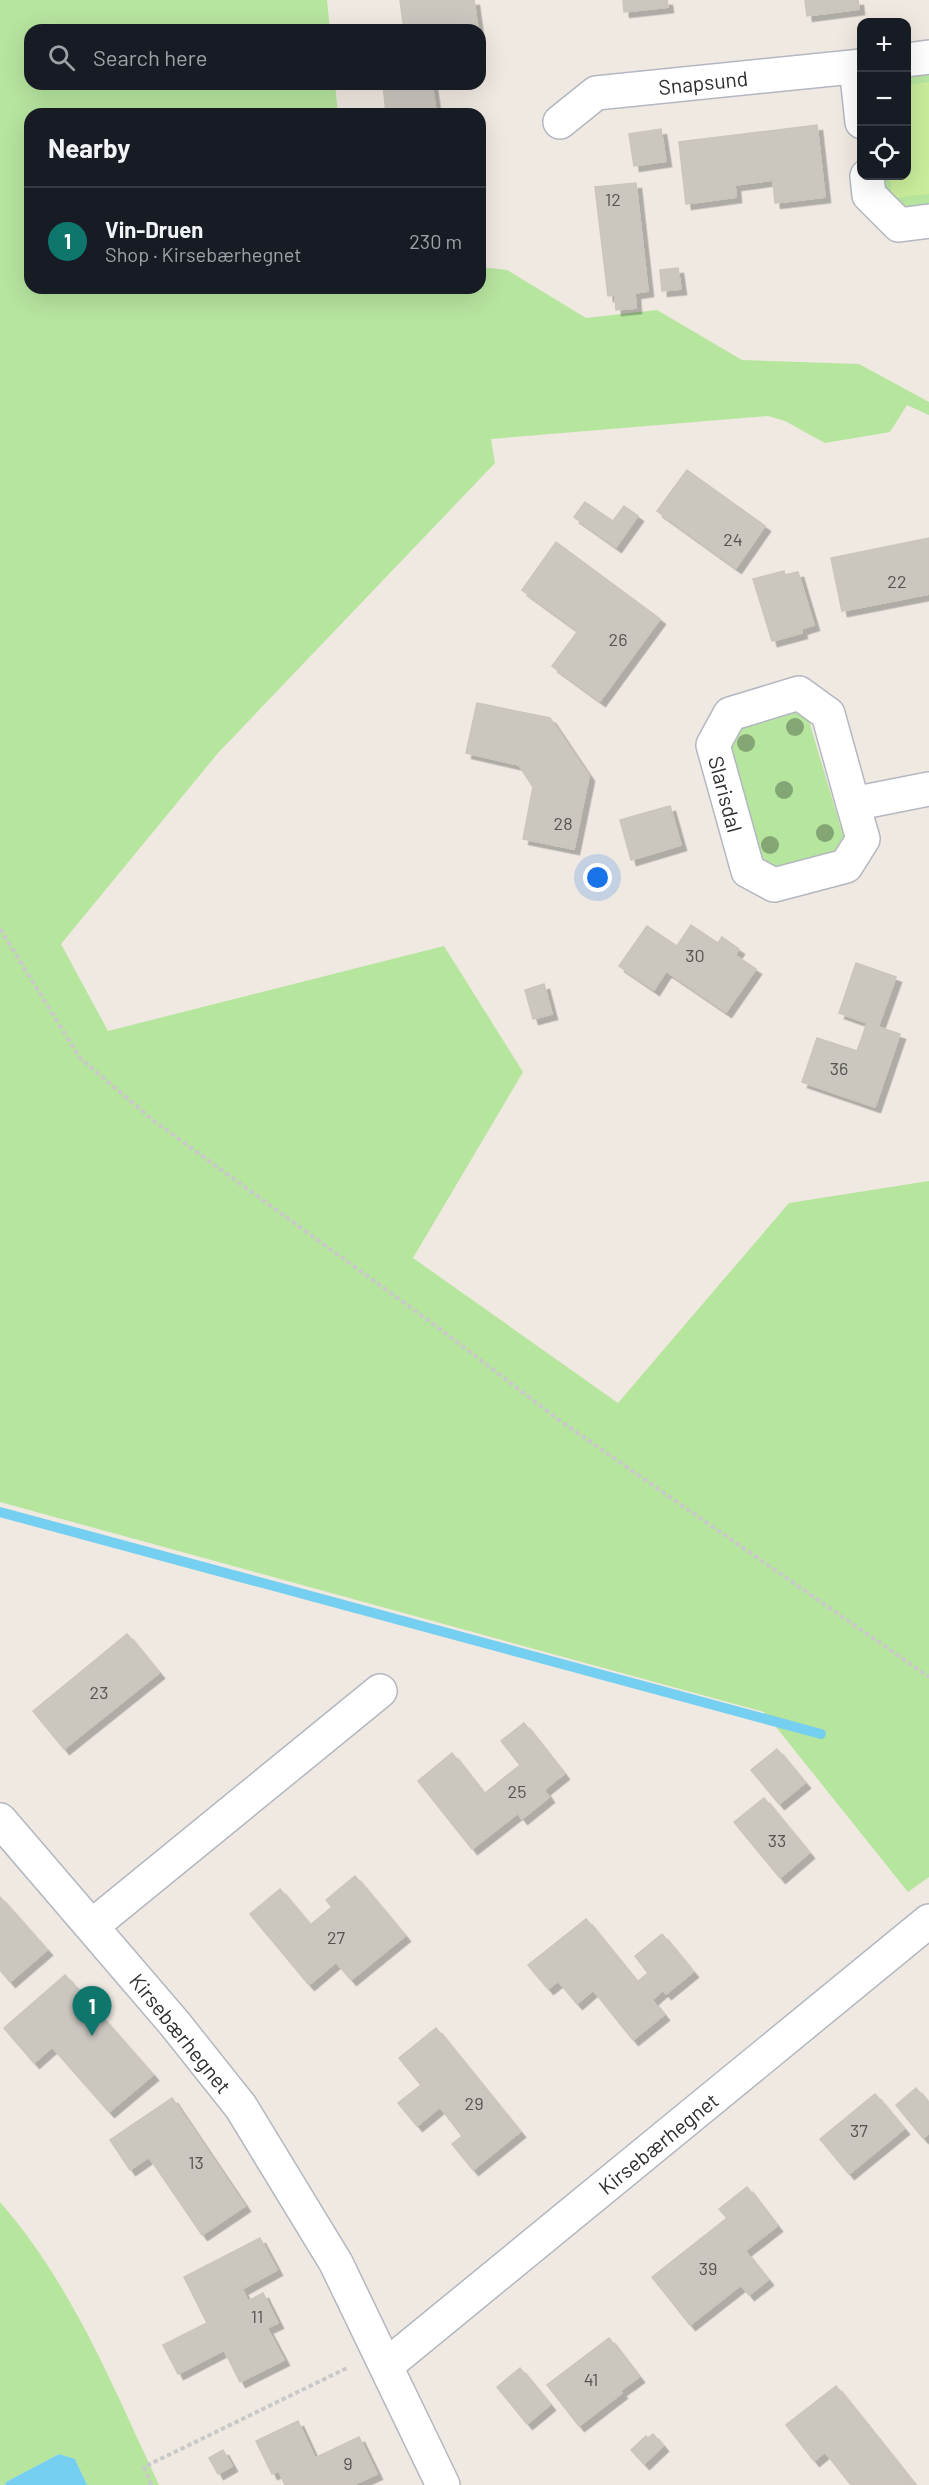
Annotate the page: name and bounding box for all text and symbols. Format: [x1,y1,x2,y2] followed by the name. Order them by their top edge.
[857,18,911,180] map controls
[857,18,911,72] button: +
[24,24,486,90] search box
[45,41,78,74] icon: search
[93,44,207,70] text: Search here
[657,65,749,99] street label: Snapsund
[857,72,911,126] button: −
[857,126,911,180] button: locate
[48,132,130,163] text: Nearby
[605,188,621,210] house number: 12
[105,216,203,242] text: Vin-Druen
[64,229,71,253] text: 1
[409,229,462,253] text: 230 m
[105,242,302,266] text: Shop · Kirsebærhegnet
[723,528,743,550] house number: 24
[887,570,907,592] house number: 22
[609,628,627,650] house number: 26
[704,753,748,835] street label: Slarisdal
[553,812,573,834] house number: 28
[583,863,612,892] your location
[685,944,705,966] house number: 30
[830,1057,848,1079] house number: 36
[90,1681,108,1703] house number: 23
[508,1780,526,1802] house number: 25
[768,1829,786,1851] house number: 33
[327,1926,346,1948] house number: 27
[125,1968,237,2098] street label: Kirsebærhegnet
[72,1986,112,2036] pin: 1
[593,2087,723,2199] street label: Kirsebærhegnet
[464,2092,484,2114] house number: 29
[850,2119,868,2141] house number: 37
[188,2151,204,2173] house number: 13
[699,2257,717,2279] house number: 39
[251,2305,263,2327] house number: 11
[584,2368,598,2390] house number: 41
[343,2452,353,2474] house number: 9

